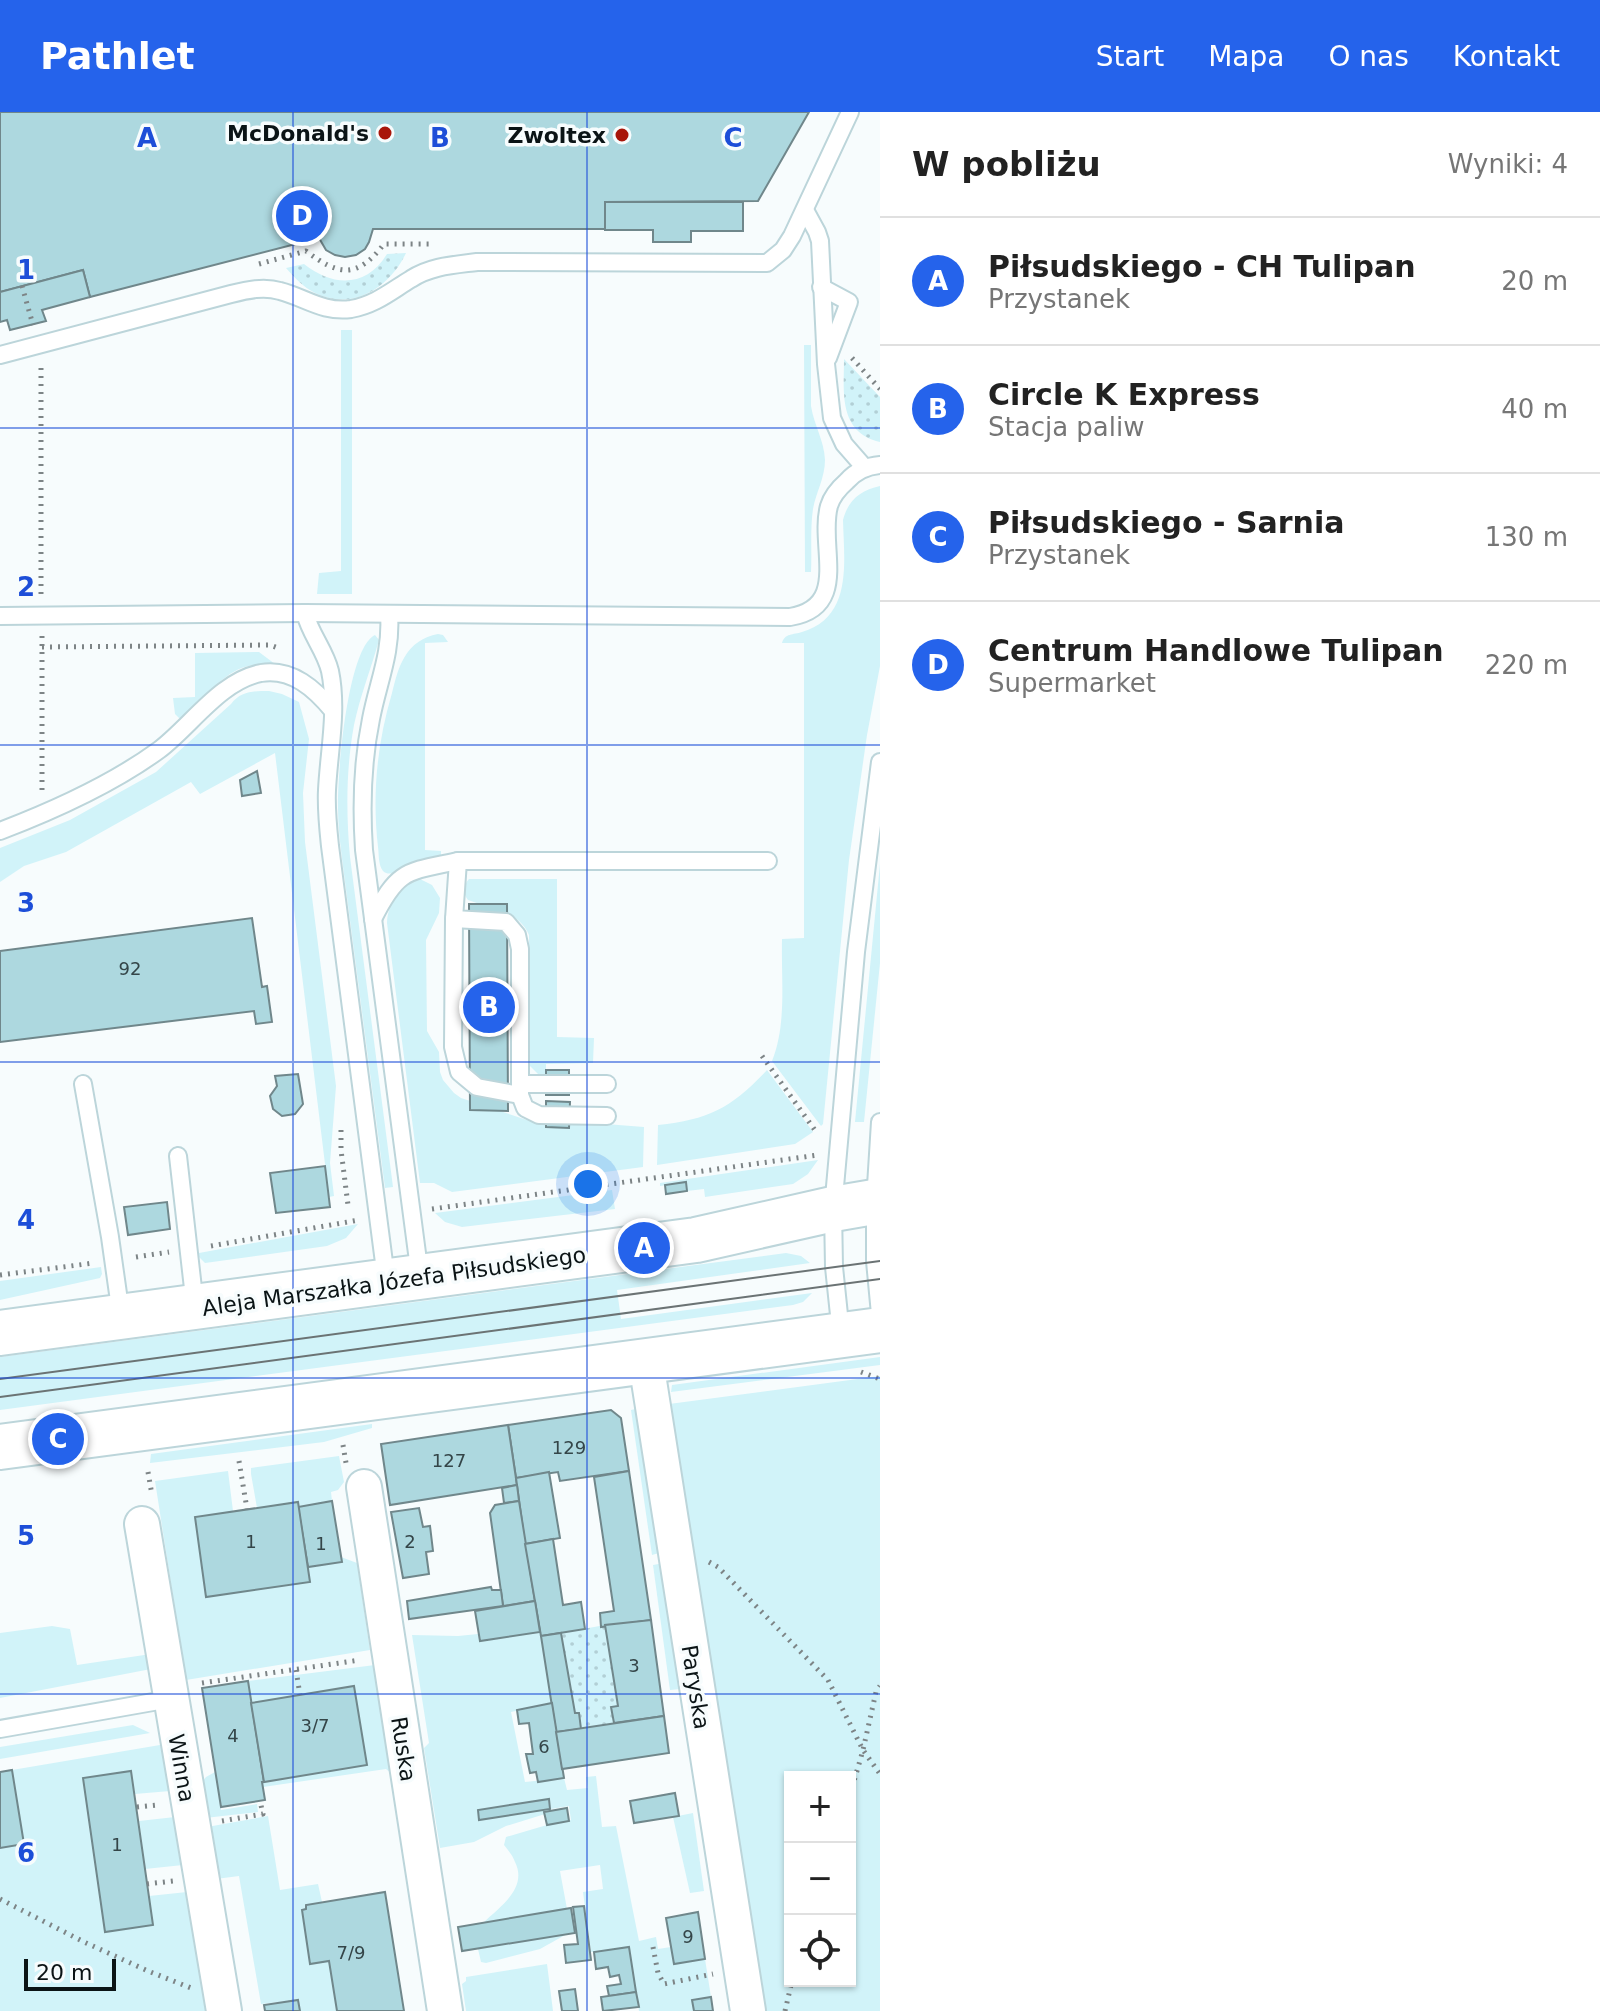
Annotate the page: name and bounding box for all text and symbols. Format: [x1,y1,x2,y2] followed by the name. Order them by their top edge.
[40,34,195,78] text: Pathlet
[1096,40,1164,73] text: Start
[1208,40,1284,73] text: Mapa
[1328,40,1409,73] text: O nas
[1453,40,1560,73] text: Kontakt
[227,121,369,146] place label: McDonald's
[137,123,157,153] text: A
[430,123,450,153] text: B
[507,123,606,148] place label: Zwoltex
[723,123,743,153] text: C
[376,124,394,142] marker: McDonald's
[613,126,631,144] marker: Zwoltex
[912,144,1101,184] text: W pobliżu
[1448,149,1568,179] text: Wyniki: 4
[276,186,328,246] pin: D
[988,249,1416,284] text: Piłsudskiego - CH Tulipan
[17,255,35,285] text: 1
[928,266,948,296] text: A
[1501,266,1568,296] text: 20 m
[988,284,1130,314] text: Przystanek
[988,377,1260,412] text: Circle K Express
[928,394,948,424] text: B
[1501,394,1568,424] text: 40 m
[988,412,1145,442] text: Stacja paliw
[988,505,1344,540] text: Piłsudskiego - Sarnia
[928,522,948,552] text: C
[1485,522,1568,552] text: 130 m
[988,540,1130,570] text: Przystanek
[17,572,35,602] text: 2
[988,633,1444,668] text: Centrum Handlowe Tulipan
[927,650,949,680] text: D
[1485,650,1568,680] text: 220 m
[988,668,1156,698] text: Supermarket
[17,888,35,918] text: 3
[119,958,141,979] house number: 92
[463,977,515,1037] pin: B
[568,1164,608,1204] your location
[17,1205,35,1235] text: 4
[618,1218,670,1278] pin: A
[201,1242,588,1321] street label: Aleja Marszałka Józefa Piłsudskiego
[32,1409,84,1469] pin: C
[552,1437,586,1458] house number: 129
[432,1450,466,1471] house number: 127
[17,1521,35,1551] text: 5
[245,1531,257,1552] house number: 1
[404,1531,416,1552] house number: 2
[315,1533,327,1554] house number: 1
[677,1643,715,1731] street label: Paryska
[628,1655,640,1676] house number: 3
[301,1715,329,1736] house number: 3/7
[386,1715,421,1783] street label: Ruska
[227,1725,239,1746] house number: 4
[163,1732,200,1804] street label: Winna
[538,1736,550,1757] house number: 6
[784,1771,856,1987] map controls
[784,1771,856,1843] button: +
[111,1834,123,1855] house number: 1
[17,1838,35,1868] text: 6
[784,1843,856,1915] button: −
[784,1915,856,1987] button: locate
[682,1926,694,1947] house number: 9
[337,1942,365,1963] house number: 7/9
[24,1955,116,1991] scale bar
[36,1960,92,1985] text: 20 m

